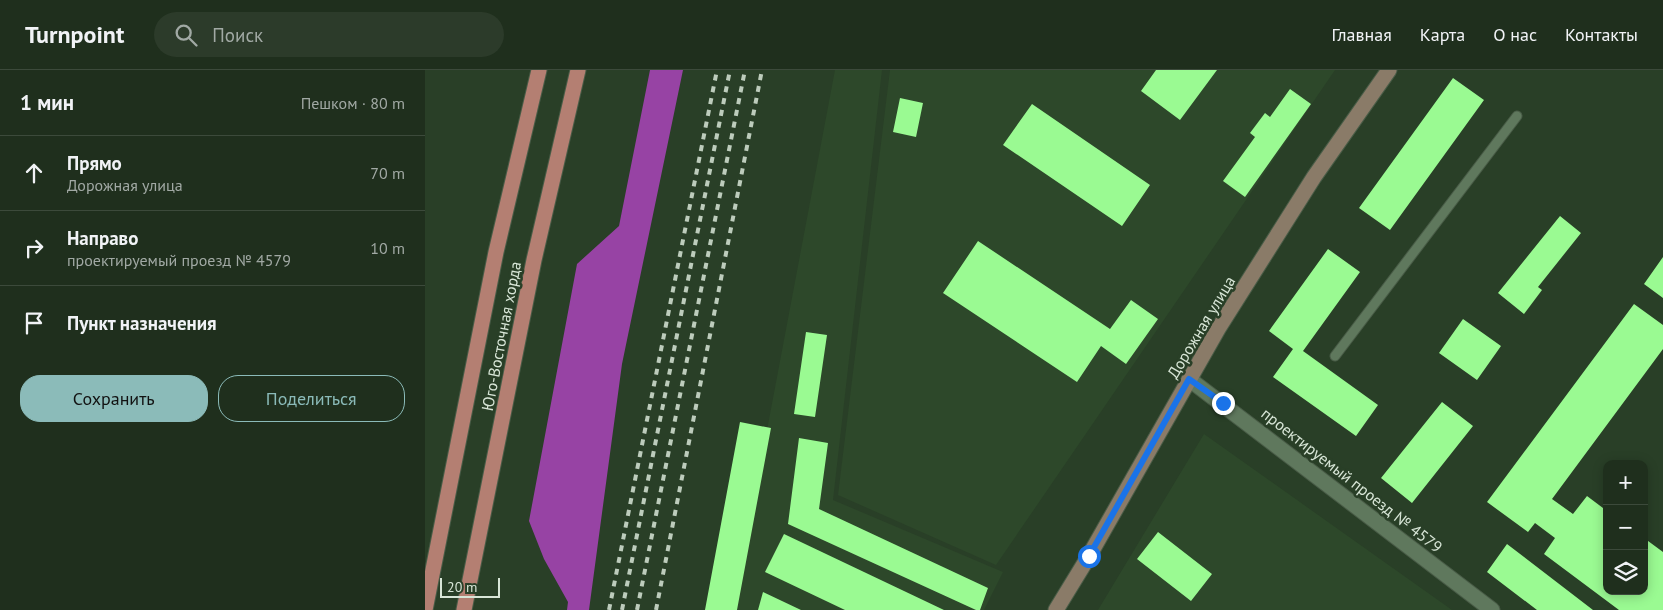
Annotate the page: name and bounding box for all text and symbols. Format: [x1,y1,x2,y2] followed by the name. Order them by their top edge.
[154,12,504,57] search box
[25,19,124,50] text: Turnpoint
[172,21,200,49] icon: search
[212,23,263,47] text: Поиск
[1331,23,1392,46] text: Главная
[1420,23,1465,46] text: Карта
[1493,23,1537,46] text: О нас
[1565,23,1638,46] text: Контакты
[20,89,74,116] text: 1 мин
[301,93,405,113] text: Пешком · 80 m
[67,151,122,175] text: Прямо
[20,159,48,187] icon: ahead
[370,163,405,183] text: 70 m
[67,175,183,195] text: Дорожная улица
[67,226,138,250] text: Направо
[20,234,48,262] icon: right
[370,238,405,258] text: 10 m
[67,250,291,270] text: проектируемый проезд № 4579
[477,260,525,412] street label: Юго-Восточная хорда
[1163,272,1239,382] street label: Дорожная улица
[20,309,48,337] icon: arrive
[67,311,217,335] text: Пункт назначения
[20,375,208,422] button: Сохранить
[218,375,405,422] button: Поделиться
[1212,392,1235,415] route end
[1258,403,1446,557] street label: проектируемый проезд № 4579
[1603,460,1648,595] map controls
[1603,460,1648,505] button: +
[1603,505,1648,550] button: −
[1078,545,1101,568] route start
[1603,550,1648,595] button: layers
[440,575,500,598] scale bar
[447,578,477,596] text: 20 m

